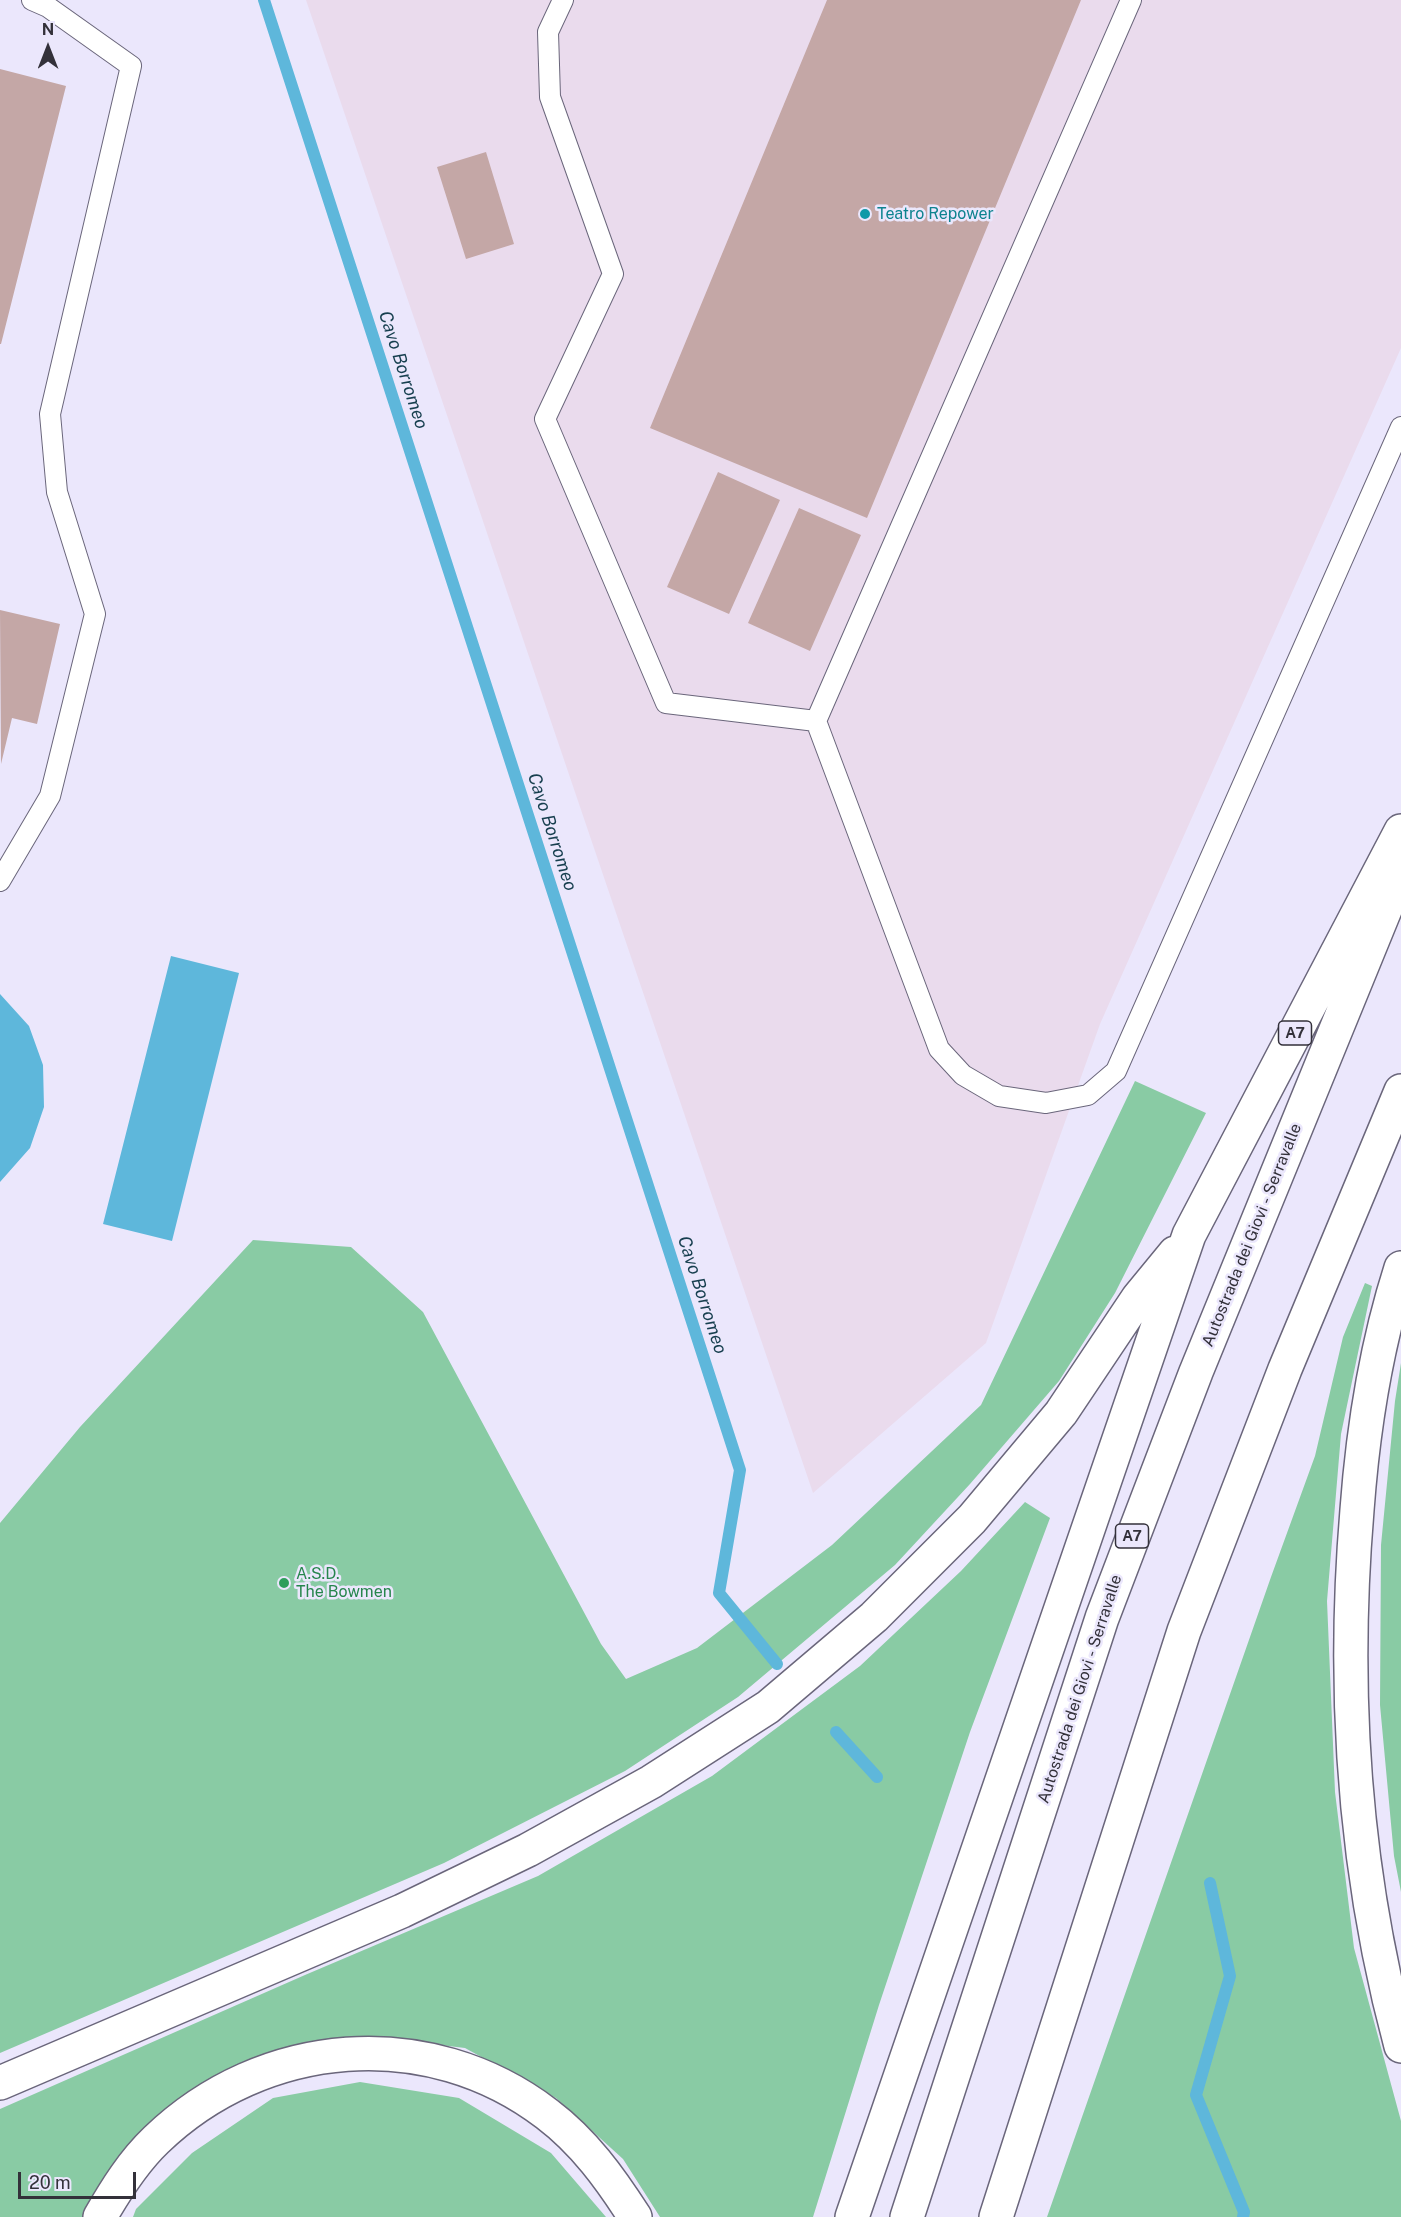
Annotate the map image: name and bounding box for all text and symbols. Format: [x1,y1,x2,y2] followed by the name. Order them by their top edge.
[18,18,78,78] north arrow
[42,20,54,39] text: N
[877,204,994,224] place label: Teatro Repower
[858,207,872,221] marker: Teatro Repower
[374,308,432,432] water label: Cavo Borromeo
[523,770,581,894] water label: Cavo Borromeo
[1278,1021,1312,1045] road number: A7
[1198,1121,1306,1349] street label: Autostrada dei Giovi - Serravalle
[673,1233,731,1357] water label: Cavo Borromeo
[1116,1524,1148,1548] road number: A7
[296,1564,392,1602] place label: A.S.D. The Bowmen
[1034,1572,1126,1806] street label: Autostrada dei Giovi - Serravalle
[277,1576,291,1590] marker: A.S.D. The Bowmen
[21,2160,140,2198] scale bar
[29,2172,71,2193] text: 20 m

